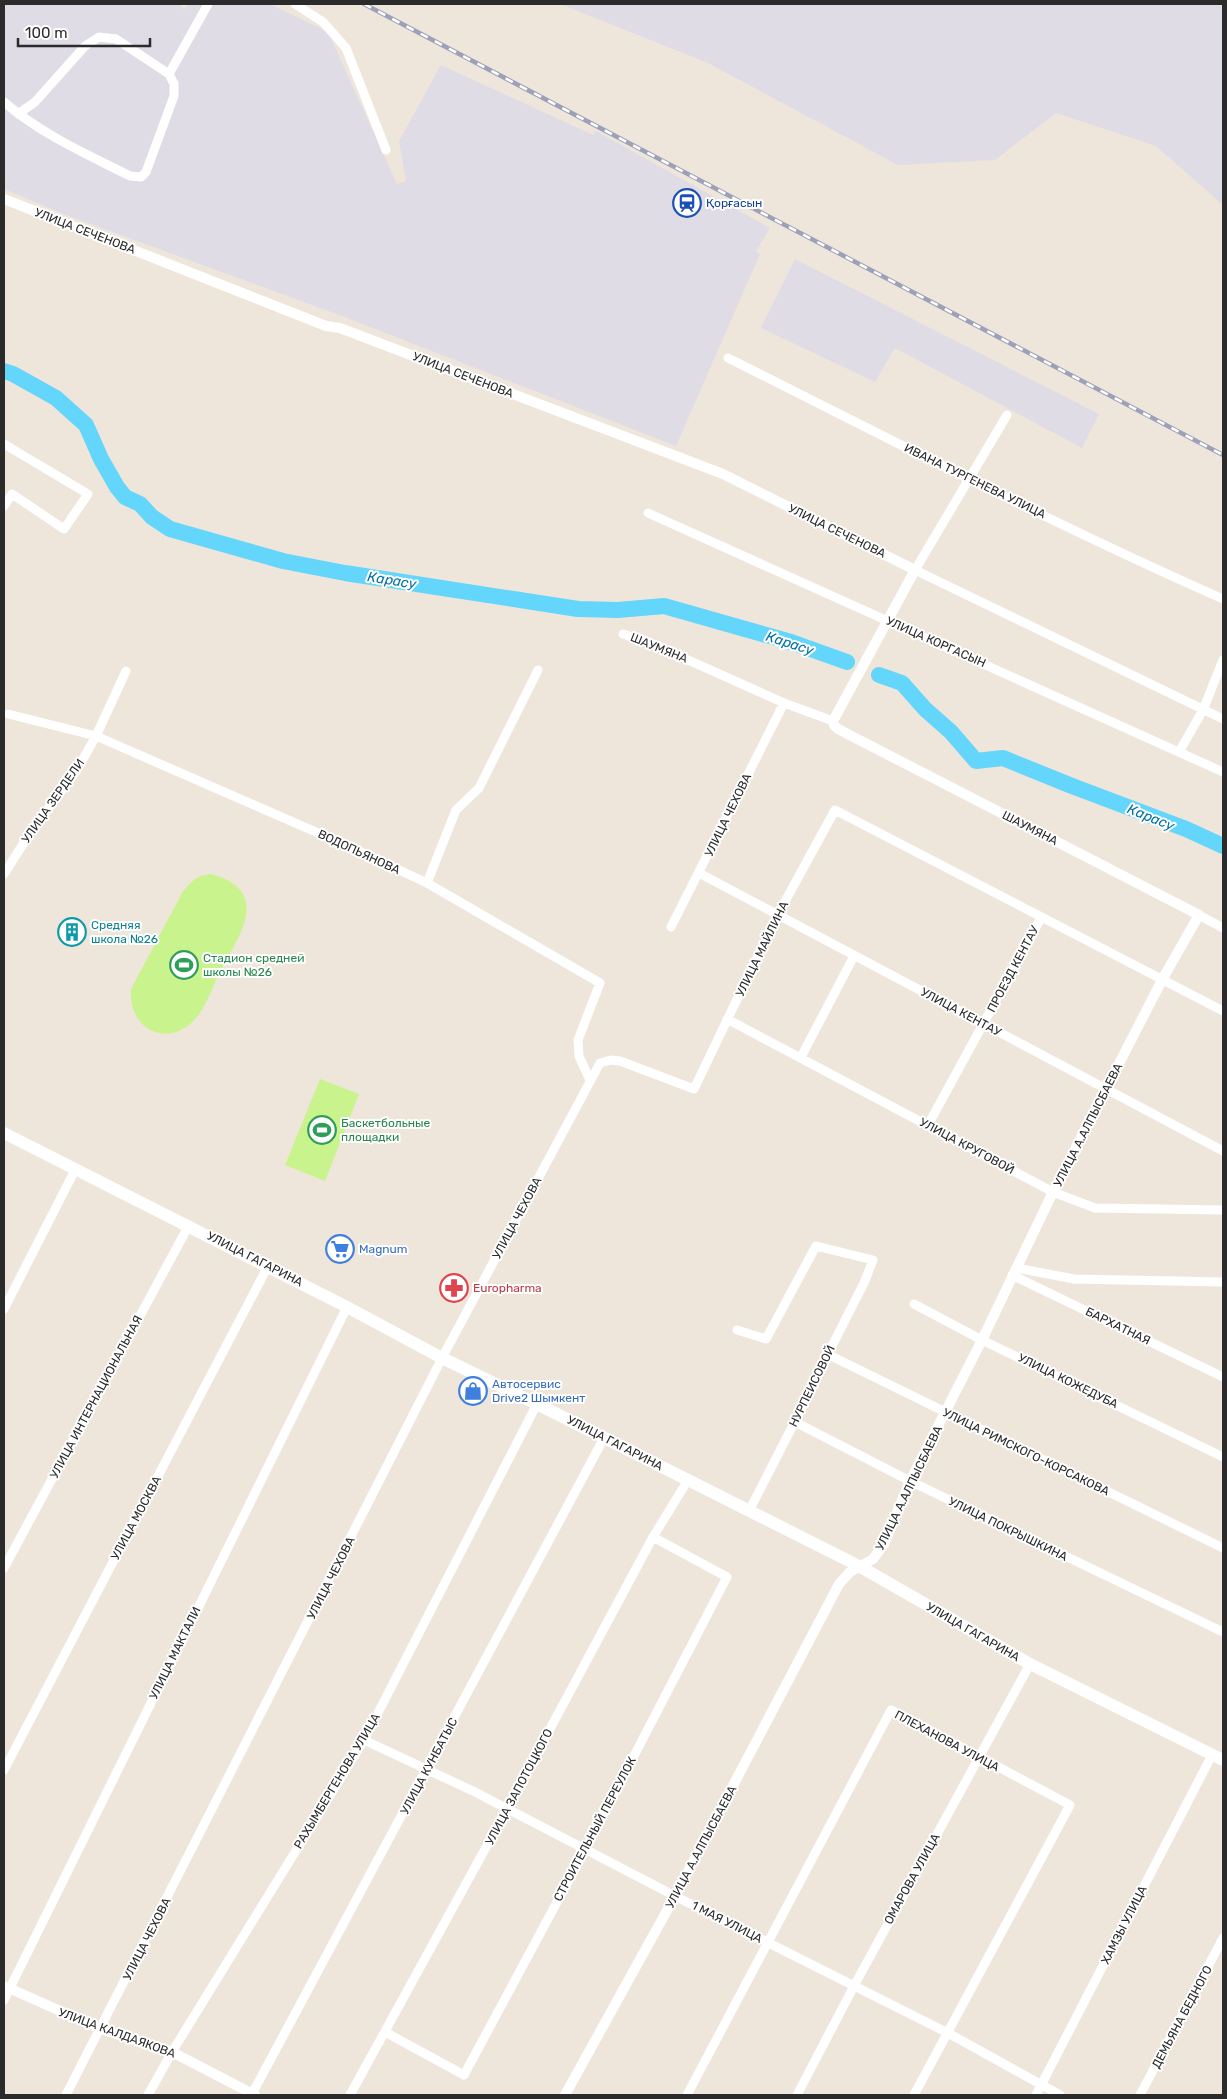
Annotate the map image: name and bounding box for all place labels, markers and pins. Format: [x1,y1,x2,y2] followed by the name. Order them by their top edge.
[672,188,702,218] station icon: Қорғасын
[706,196,762,210] place label: Қорғасын
[57,917,87,947] building icon: Средняя школа №26
[91,918,158,946] place label: Средняя школа №26
[169,950,199,980] sports icon: Стадион средней школы №26
[203,951,304,979] place label: Стадион средней школы №26
[307,1115,337,1145] sports icon: Баскетбольные площадки
[341,1116,430,1144] place label: Баскетбольные площадки
[325,1234,355,1264] supermarket icon: Magnum
[359,1242,407,1256] place label: Magnum
[439,1273,469,1303] pharmacy icon: Europharma
[473,1281,542,1295] place label: Europharma
[458,1376,488,1406] shop icon: Автосервис Drive2 Шымкент
[492,1377,585,1405] place label: Автосервис Drive2 Шымкент

